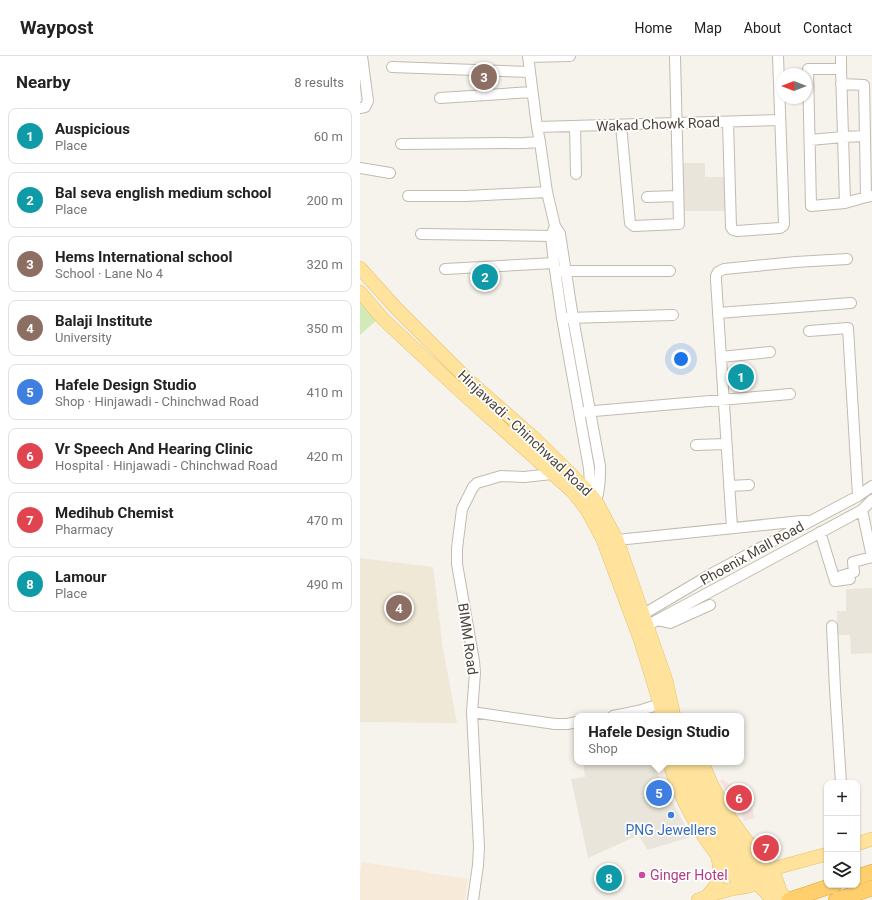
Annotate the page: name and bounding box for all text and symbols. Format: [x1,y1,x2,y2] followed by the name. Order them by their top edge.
[20,16,94,39] text: Waypost
[634,20,672,36] text: Home
[694,20,722,36] text: Map
[744,20,781,36] text: About
[803,20,852,36] text: Contact
[471,62,497,92] pin: 3
[776,68,812,104] north arrow
[16,72,71,92] text: Nearby
[294,75,344,90] text: 8 results
[596,114,720,134] street label: Wakad Chowk Road
[55,120,130,138] text: Auspicious
[26,129,34,144] text: 1
[314,129,343,144] text: 60 m
[55,138,87,153] text: Place
[55,184,272,202] text: Bal seva english medium school
[26,193,34,208] text: 2
[306,193,343,208] text: 200 m
[55,202,87,217] text: Place
[55,248,233,266] text: Hems International school
[26,257,34,272] text: 3
[306,257,343,272] text: 320 m
[472,262,498,292] pin: 2
[55,266,163,281] text: School · Lane No 4
[55,312,152,330] text: Balaji Institute
[26,321,34,336] text: 4
[306,321,343,336] text: 350 m
[55,330,112,345] text: University
[671,349,691,369] your location
[728,362,754,392] pin: 1
[455,367,595,499] street label: Hinjawadi - Chinchwad Road
[55,376,197,394] text: Hafele Design Studio
[26,385,34,400] text: 5
[306,385,343,400] text: 410 m
[55,394,259,409] text: Shop · Hinjawadi - Chinchwad Road
[55,440,253,458] text: Vr Speech And Hearing Clinic
[26,449,34,464] text: 6
[306,449,343,464] text: 420 m
[55,458,278,473] text: Hospital · Hinjawadi - Chinchwad Road
[55,504,174,522] text: Medihub Chemist
[26,513,34,528] text: 7
[306,513,343,528] text: 470 m
[698,518,806,588] street label: Phoenix Mall Road
[55,522,113,537] text: Pharmacy
[55,568,107,586] text: Lamour
[26,577,34,592] text: 8
[306,577,343,592] text: 490 m
[55,586,87,601] text: Place
[386,593,412,623] pin: 4
[455,602,481,676] street label: BIMM Road
[574,713,744,765] popup
[588,723,730,741] text: Hafele Design Studio
[588,741,618,756] text: Shop
[646,778,672,808] pin: 5
[824,780,860,888] map controls
[824,780,860,816] button: +
[726,783,752,813] pin: 6
[666,810,676,820] marker: PNG Jewellers
[824,816,860,852] button: −
[625,822,717,838] place label: PNG Jewellers
[753,833,779,863] pin: 7
[824,852,860,888] button: layers
[596,863,622,893] pin: 8
[650,867,728,883] place label: Ginger Hotel
[637,870,647,880] marker: Ginger Hotel

